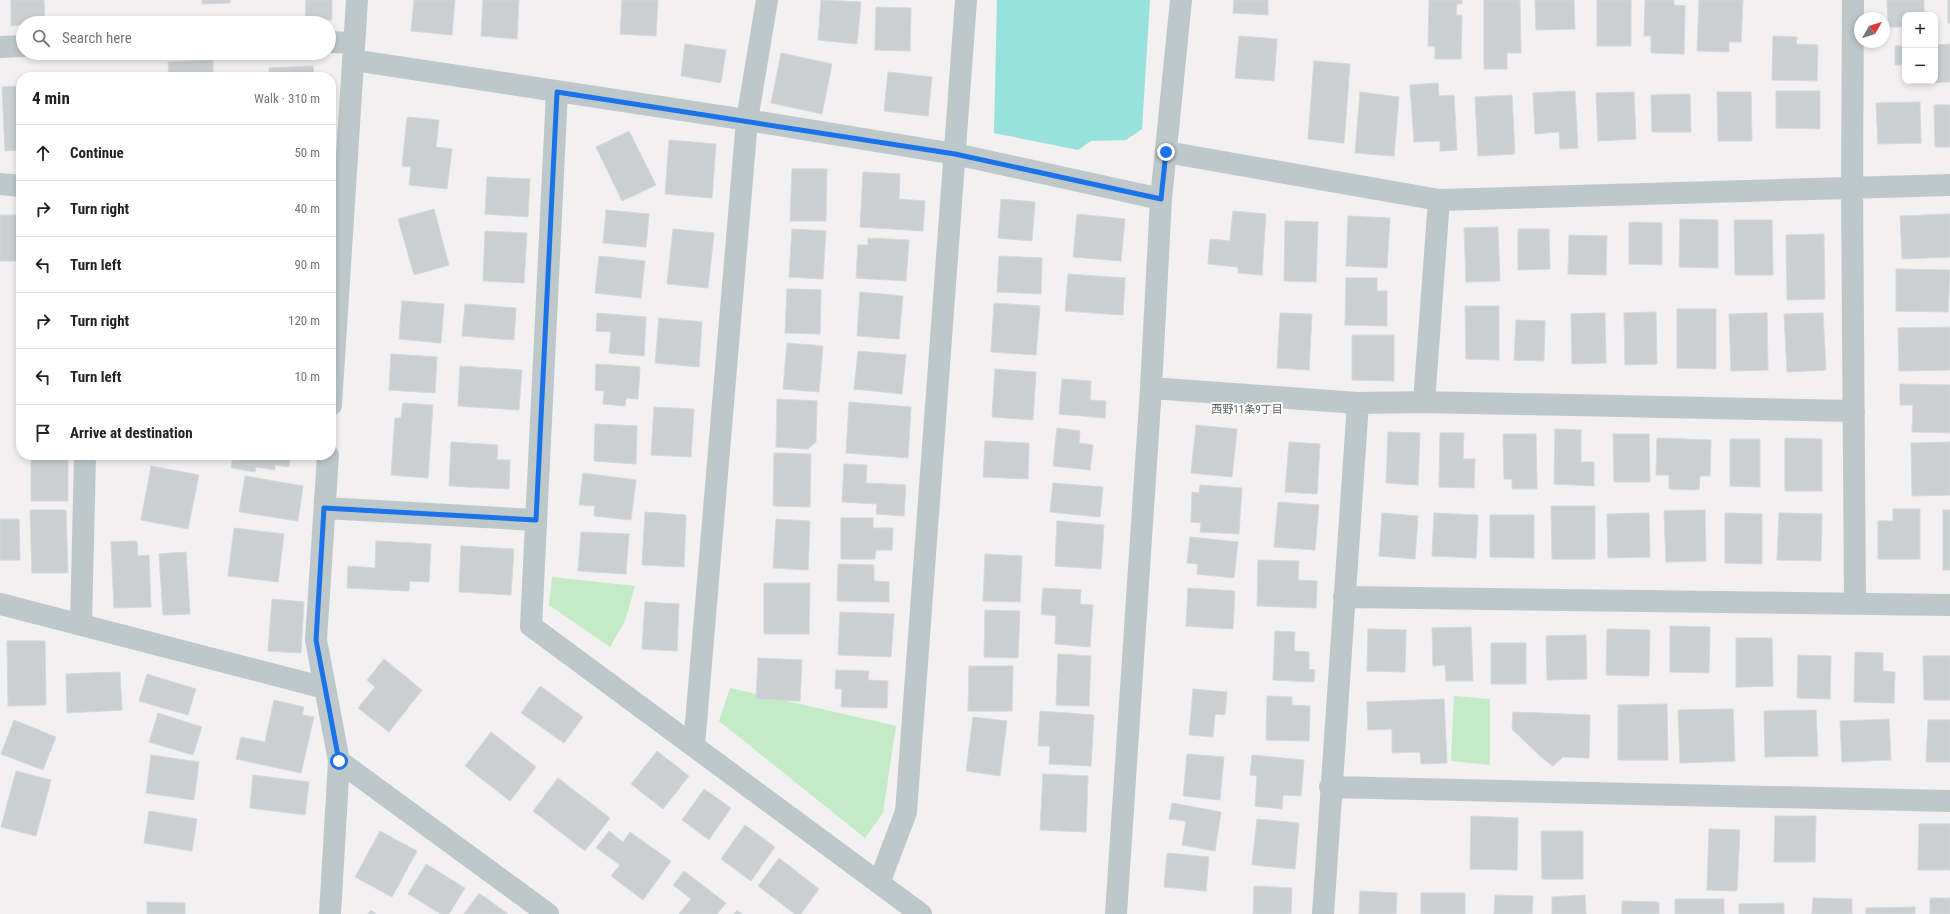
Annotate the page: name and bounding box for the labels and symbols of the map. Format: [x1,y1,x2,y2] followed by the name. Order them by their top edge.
[1854,12,1890,48] north arrow
[1157,143,1175,161] route end
[1211,403,1283,416] district label: 西野11条9丁目
[330,752,348,770] route start

